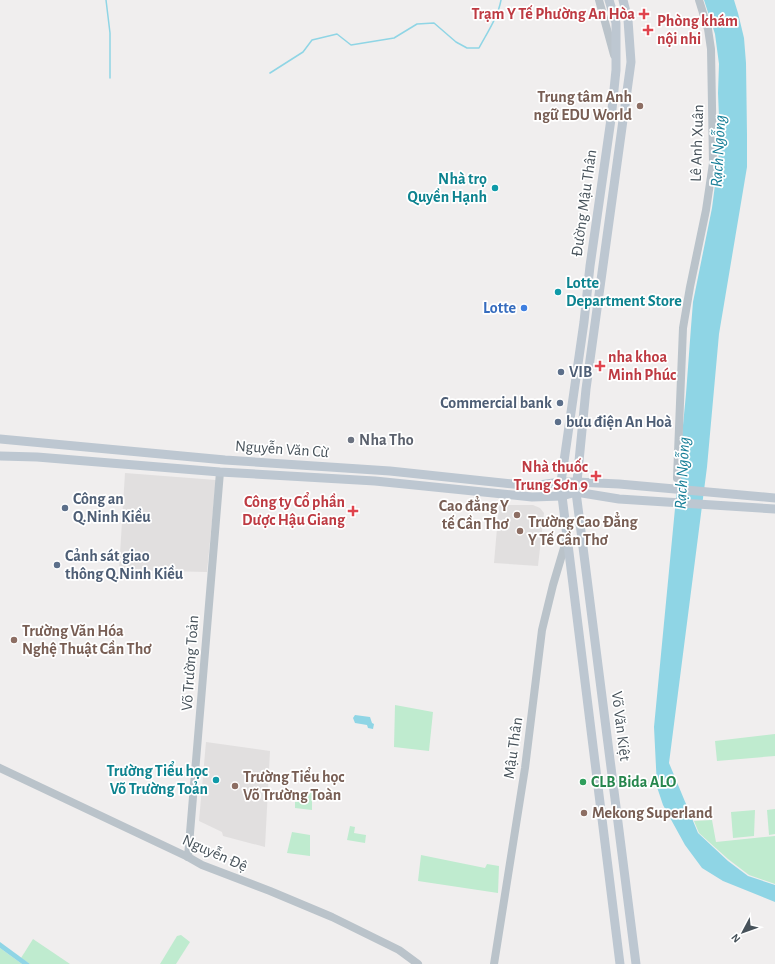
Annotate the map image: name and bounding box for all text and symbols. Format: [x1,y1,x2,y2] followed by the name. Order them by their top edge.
[471,5,635,22] place label: Trạm Y Tế Phường An Hòa
[638,8,650,20] marker: Trạm Y Tế Phường An Hòa
[657,13,738,47] place label: Phòng khám nội nhi
[642,24,654,36] marker: Phòng khám nội nhi
[534,89,633,123] place label: Trung tâm Anh ngữ EDU World
[635,101,645,111] marker: Trung tâm Anh ngữ EDU World
[688,104,706,182] street label: Lê Anh Xuân
[708,114,728,188] water label: Rạch Ngỗng
[569,148,599,258] street label: Đường Mậu Thân
[408,171,487,206] place label: Nhà trọ Quyền Hạnh
[490,183,500,193] marker: Nhà trọ Quyền Hạnh
[566,275,682,309] place label: Lotte Department Store
[553,287,563,297] marker: Lotte Department Store
[483,300,516,316] place label: Lotte
[519,303,529,313] marker: Lotte
[608,349,676,383] place label: nha khoa Minh Phúc
[595,361,605,371] marker: nha khoa Minh Phúc
[569,364,592,380] place label: VIB
[556,367,566,377] marker: VIB
[440,395,552,411] place label: Commercial bank
[555,398,565,408] marker: Commercial bank
[566,414,672,430] place label: bưu điện An Hoà
[553,417,563,427] marker: bưu điện An Hoà
[359,432,414,448] place label: Nha Tho
[346,435,356,445] marker: Nha Tho
[234,436,330,461] street label: Nguyễn Văn Cừ
[672,436,692,510] water label: Rạch Ngỗng
[513,458,588,493] place label: Nhà thuốc Trung Sơn 9
[591,471,601,481] marker: Nhà thuốc Trung Sơn 9
[73,491,151,526] place label: Công an Q.Ninh Kiều
[242,492,346,528] place label: Công ty Cổ phần Dược Hậu Giang
[439,496,509,532] place label: Cao đẳng Y tế Cần Thơ
[60,503,70,513] marker: Công an Q.Ninh Kiều
[348,506,358,516] marker: Công ty Cổ phần Dược Hậu Giang
[512,510,522,520] marker: Cao đẳng Y tế Cần Thơ
[528,512,639,548] place label: Trường Cao Đẳng Y Tế Cần Thơ
[515,526,525,536] marker: Trường Cao Đẳng Y Tế Cần Thơ
[65,548,184,583] place label: Cảnh sát giao thông Q.Ninh Kiều
[52,560,62,570] marker: Cảnh sát giao thông Q.Ninh Kiều
[179,615,201,711] street label: Võ Trường Toản
[22,623,152,657] place label: Trường Văn Hóa Nghệ Thuật Cần Thơ
[9,635,19,645] marker: Trường Văn Hóa Nghệ Thuật Cần Thơ
[609,690,633,762] street label: Võ Văn Kiệt
[501,716,525,780] street label: Mậu Thân
[107,761,208,797] place label: Trường Tiểu học Võ Trường Toản
[243,767,345,803] place label: Trường Tiểu học Võ Trường Toàn
[591,774,676,790] place label: CLB Bida ALO
[211,775,221,785] marker: Trường Tiểu học Võ Trường Toản
[578,777,588,787] marker: CLB Bida ALO
[230,781,240,791] marker: Trường Tiểu học Võ Trường Toàn
[592,805,713,821] place label: Mekong Superland
[579,808,589,818] marker: Mekong Superland
[180,830,251,875] street label: Nguyễn Đệ
[723,912,763,952] north arrow
[729,932,742,945] text: N

